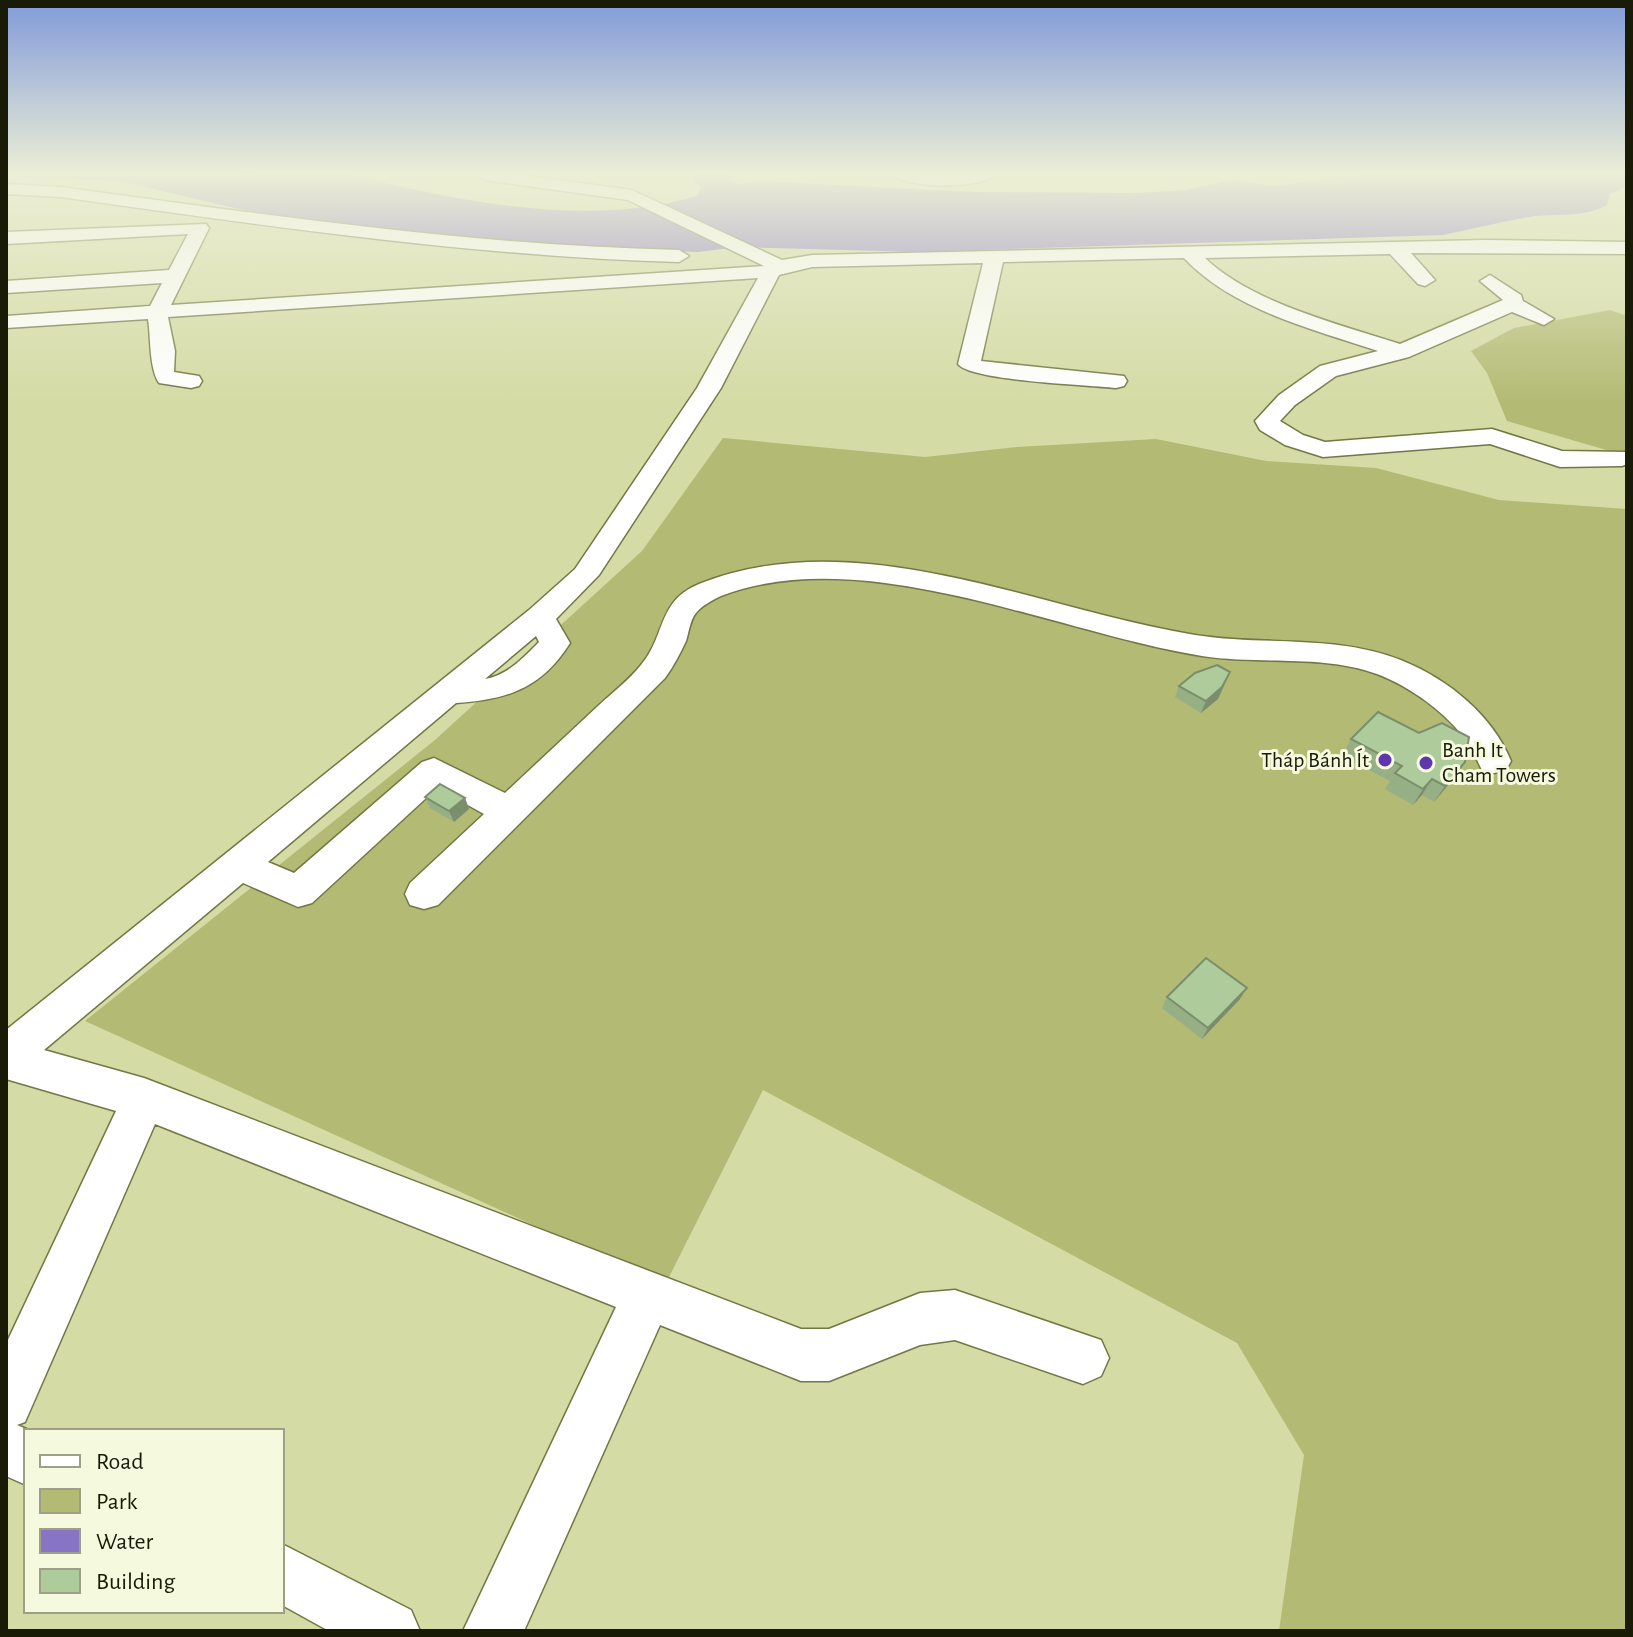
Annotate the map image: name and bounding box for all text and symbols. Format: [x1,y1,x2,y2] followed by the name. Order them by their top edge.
[1442,739,1556,786] place label: Banh It Cham Towers
[1261,748,1369,771] place label: Tháp Bánh Ít
[1376,751,1394,769] marker: Tháp Bánh Ít
[1417,754,1435,772] marker: Banh It Cham Towers
[24,1429,284,1613] legend
[96,1450,144,1474] text: Road
[96,1490,137,1514] text: Park
[96,1530,154,1554] text: Water
[96,1570,175,1594] text: Building

